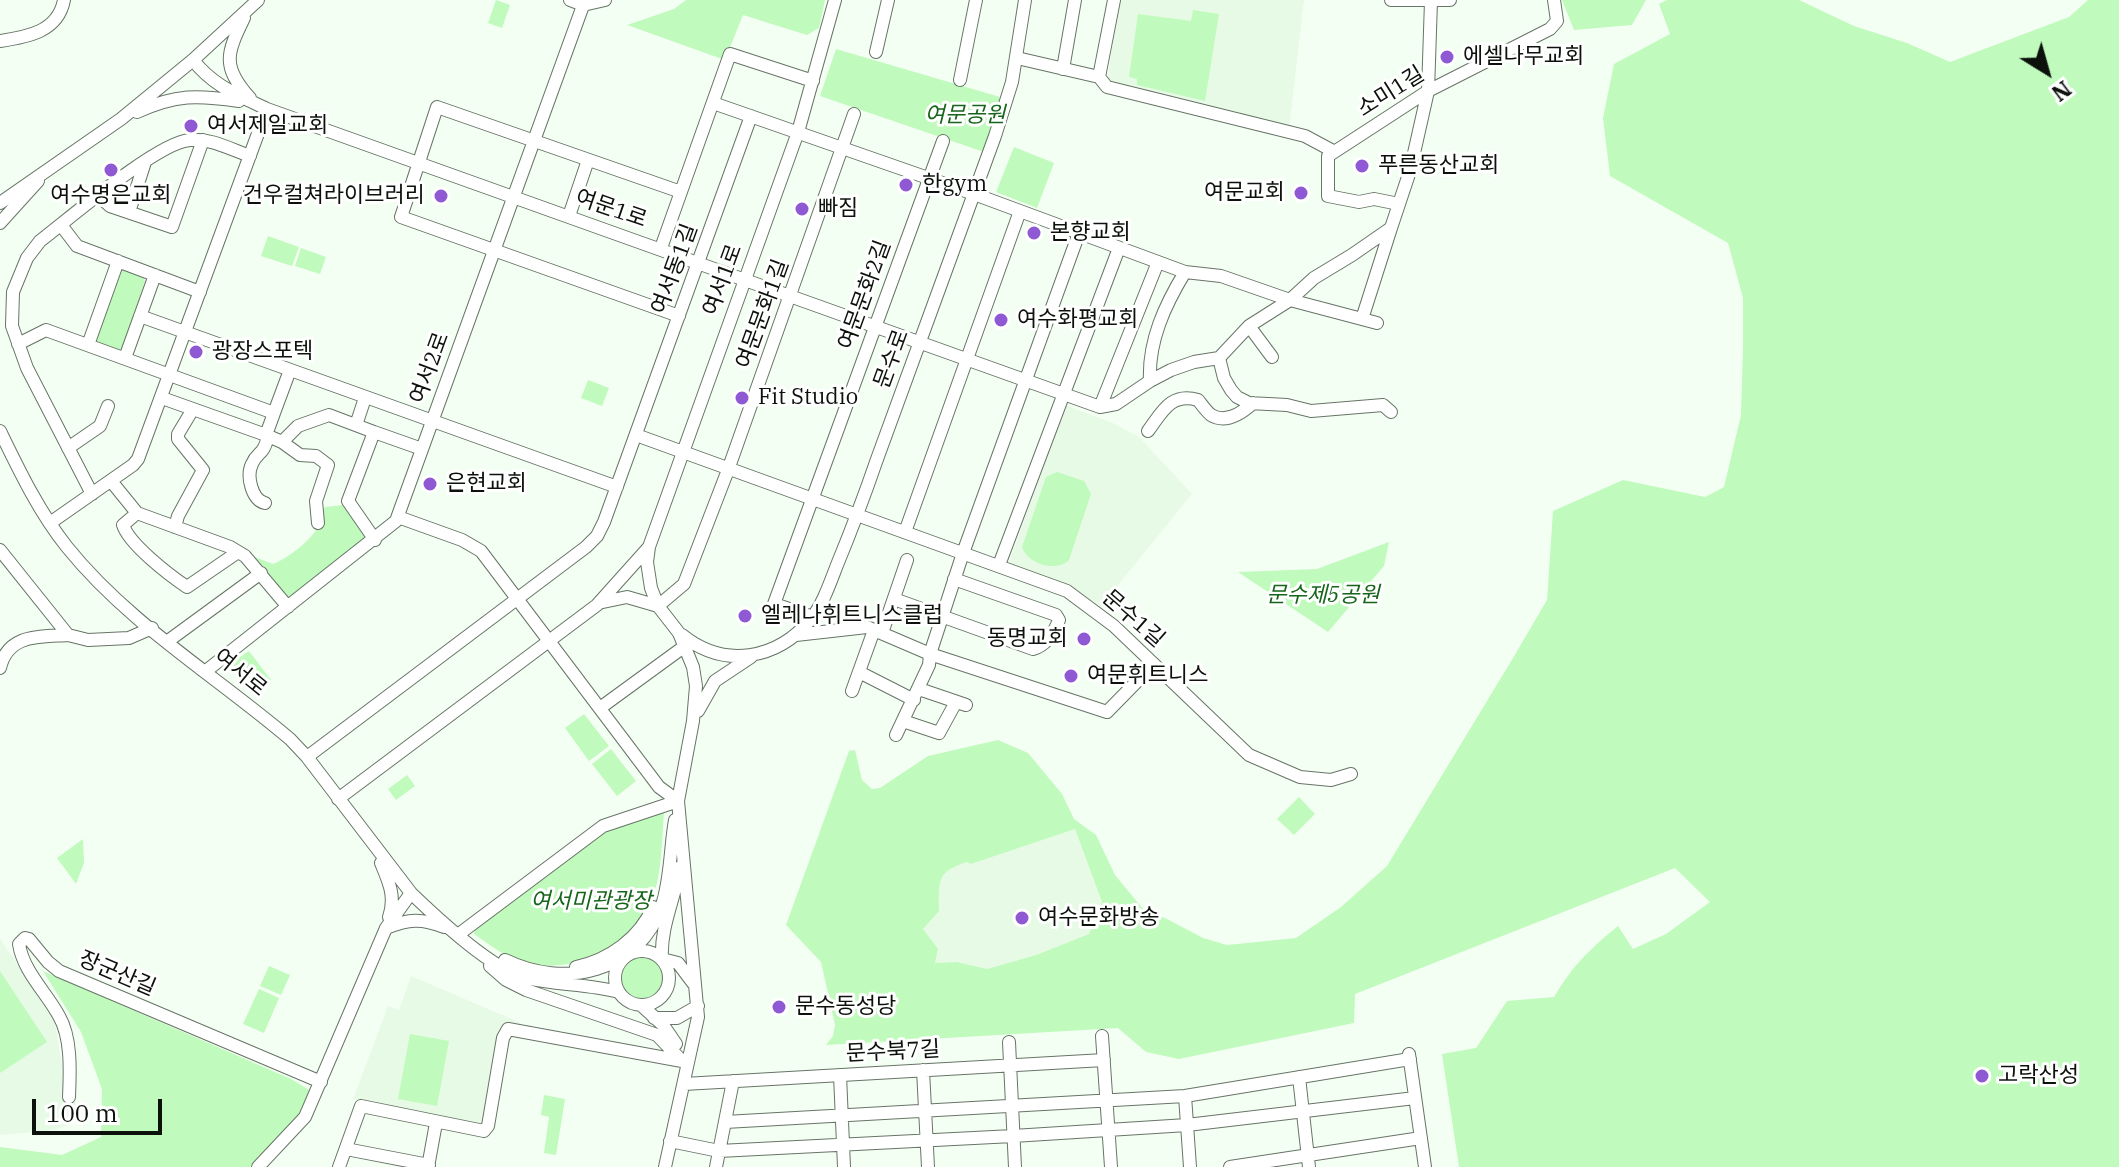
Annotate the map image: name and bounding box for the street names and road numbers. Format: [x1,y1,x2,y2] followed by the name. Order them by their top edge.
[1353,61,1429,123] street label: 소미1길
[572,184,650,234] street label: 여문1로
[646,220,704,318] street label: 여서동1길
[833,237,897,353] street label: 여문문화2길
[698,241,748,319] street label: 여서1로
[731,256,795,372] street label: 여문문화1길
[869,326,915,392] street label: 문수로
[405,329,455,407] street label: 여서2로
[1096,585,1170,653] street label: 문수1길
[208,644,272,702] street label: 여서로
[75,946,159,1002] street label: 장군산길
[845,1036,941,1068] street label: 문수북7길

